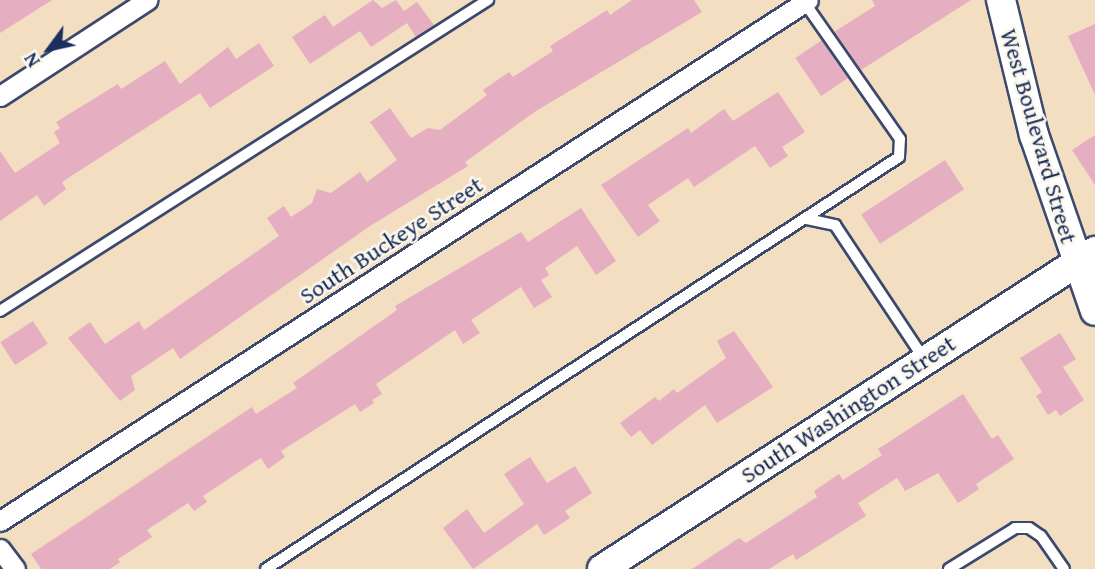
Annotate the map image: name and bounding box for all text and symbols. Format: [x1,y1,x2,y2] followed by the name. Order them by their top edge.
[14,14,84,84] north arrow
[995,25,1083,247] street label: West Boulevard Street
[16,47,47,73] text: N
[294,170,488,310] street label: South Buckeye Street
[735,329,961,489] street label: South Washington Street

